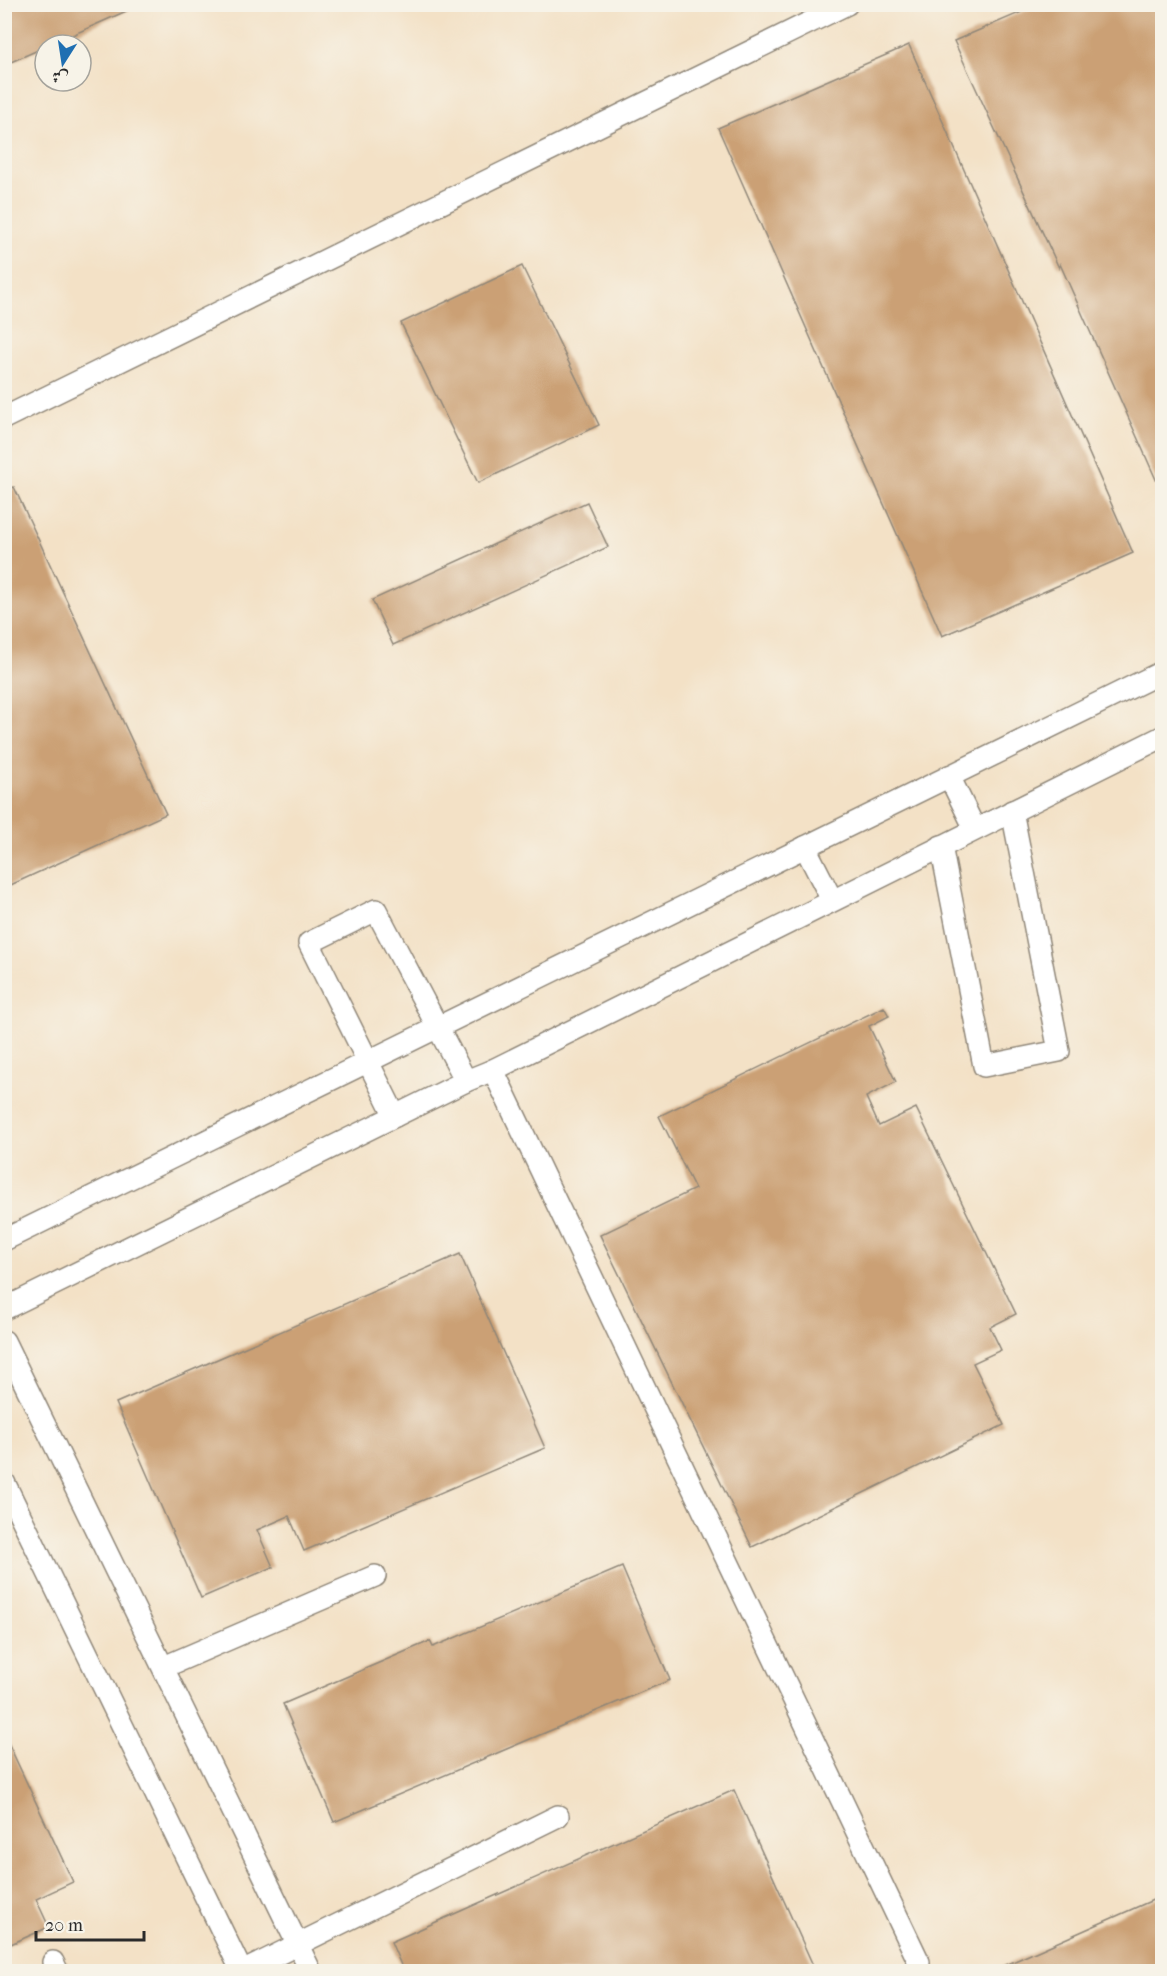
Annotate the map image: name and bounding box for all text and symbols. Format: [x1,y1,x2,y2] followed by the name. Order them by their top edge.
[33,33,93,93] north arrow
[50,66,70,88] text: ش
[36,1904,144,1942] scale bar
[45,1915,83,1936] text: 20 m

